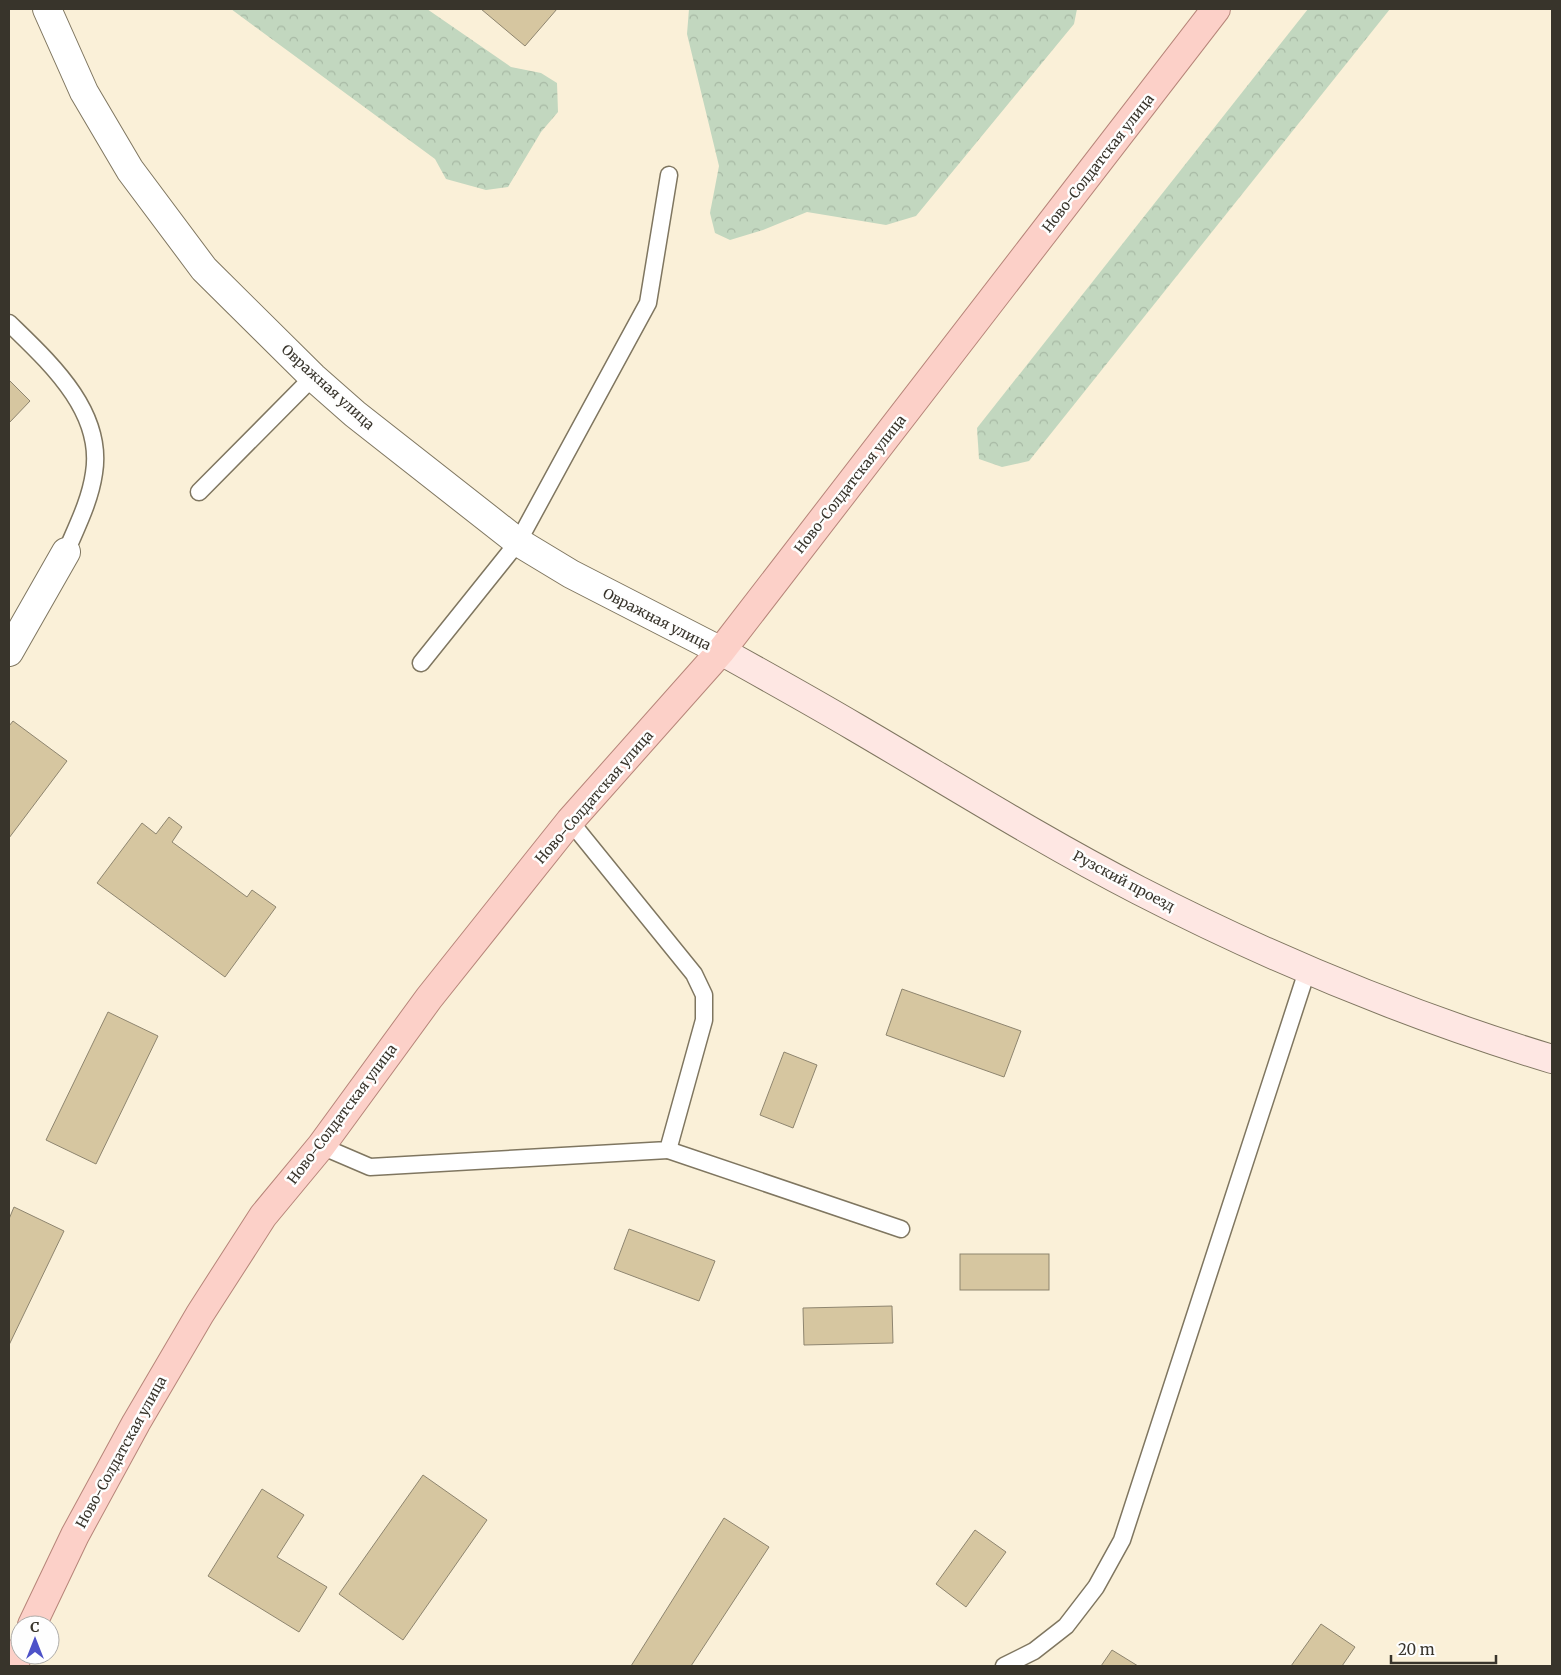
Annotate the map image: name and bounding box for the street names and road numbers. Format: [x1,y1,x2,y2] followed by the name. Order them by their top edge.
[1038,90,1158,236] street label: Ново-Солдатская улица
[278,340,379,434] street label: Овражная улица
[790,411,910,557] street label: Ново-Солдатская улица
[600,584,715,654] street label: Овражная улица
[531,726,657,867] street label: Ново-Солдатская улица
[1070,847,1178,916] street label: Рузский проезд
[283,1040,401,1188] street label: Ново-Солдатская улица
[72,1372,171,1531] street label: Ново-Солдатская улица

